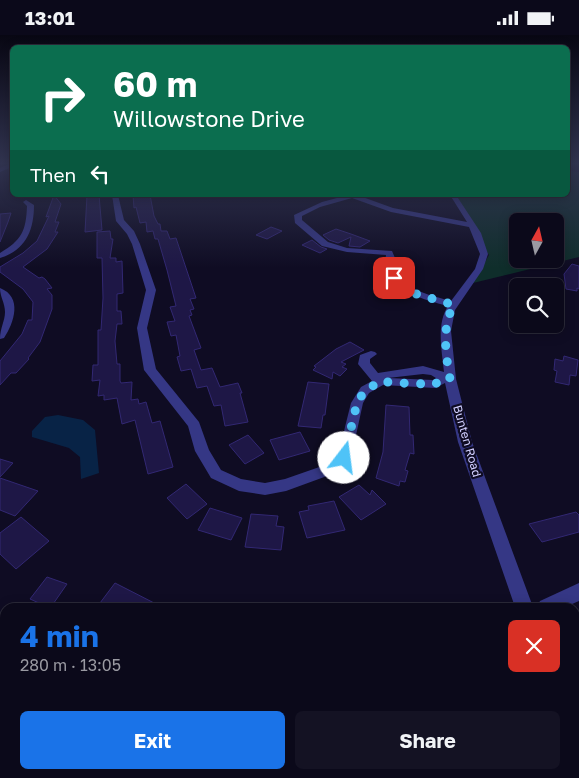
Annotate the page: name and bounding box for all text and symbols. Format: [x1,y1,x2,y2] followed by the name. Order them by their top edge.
[25,6,75,29] text: 13:01
[113,63,197,105] text: 60 m
[30,65,95,130] icon: right
[113,105,305,132] text: Willowstone Drive
[86,160,114,188] icon: left
[30,163,76,186] text: Then
[509,213,564,267] north arrow
[509,213,564,333] map controls
[373,257,415,299] pin
[380,264,408,292] icon: arrive
[509,278,564,333] button: search
[450,403,485,479] street label: Bunten Road
[317,431,369,483] position arrow
[20,618,99,654] text: 4 min
[508,620,560,672] button: close
[20,655,121,675] text: 280 m · 13:05
[20,711,285,769] button: Exit
[295,711,560,769] button: Share

